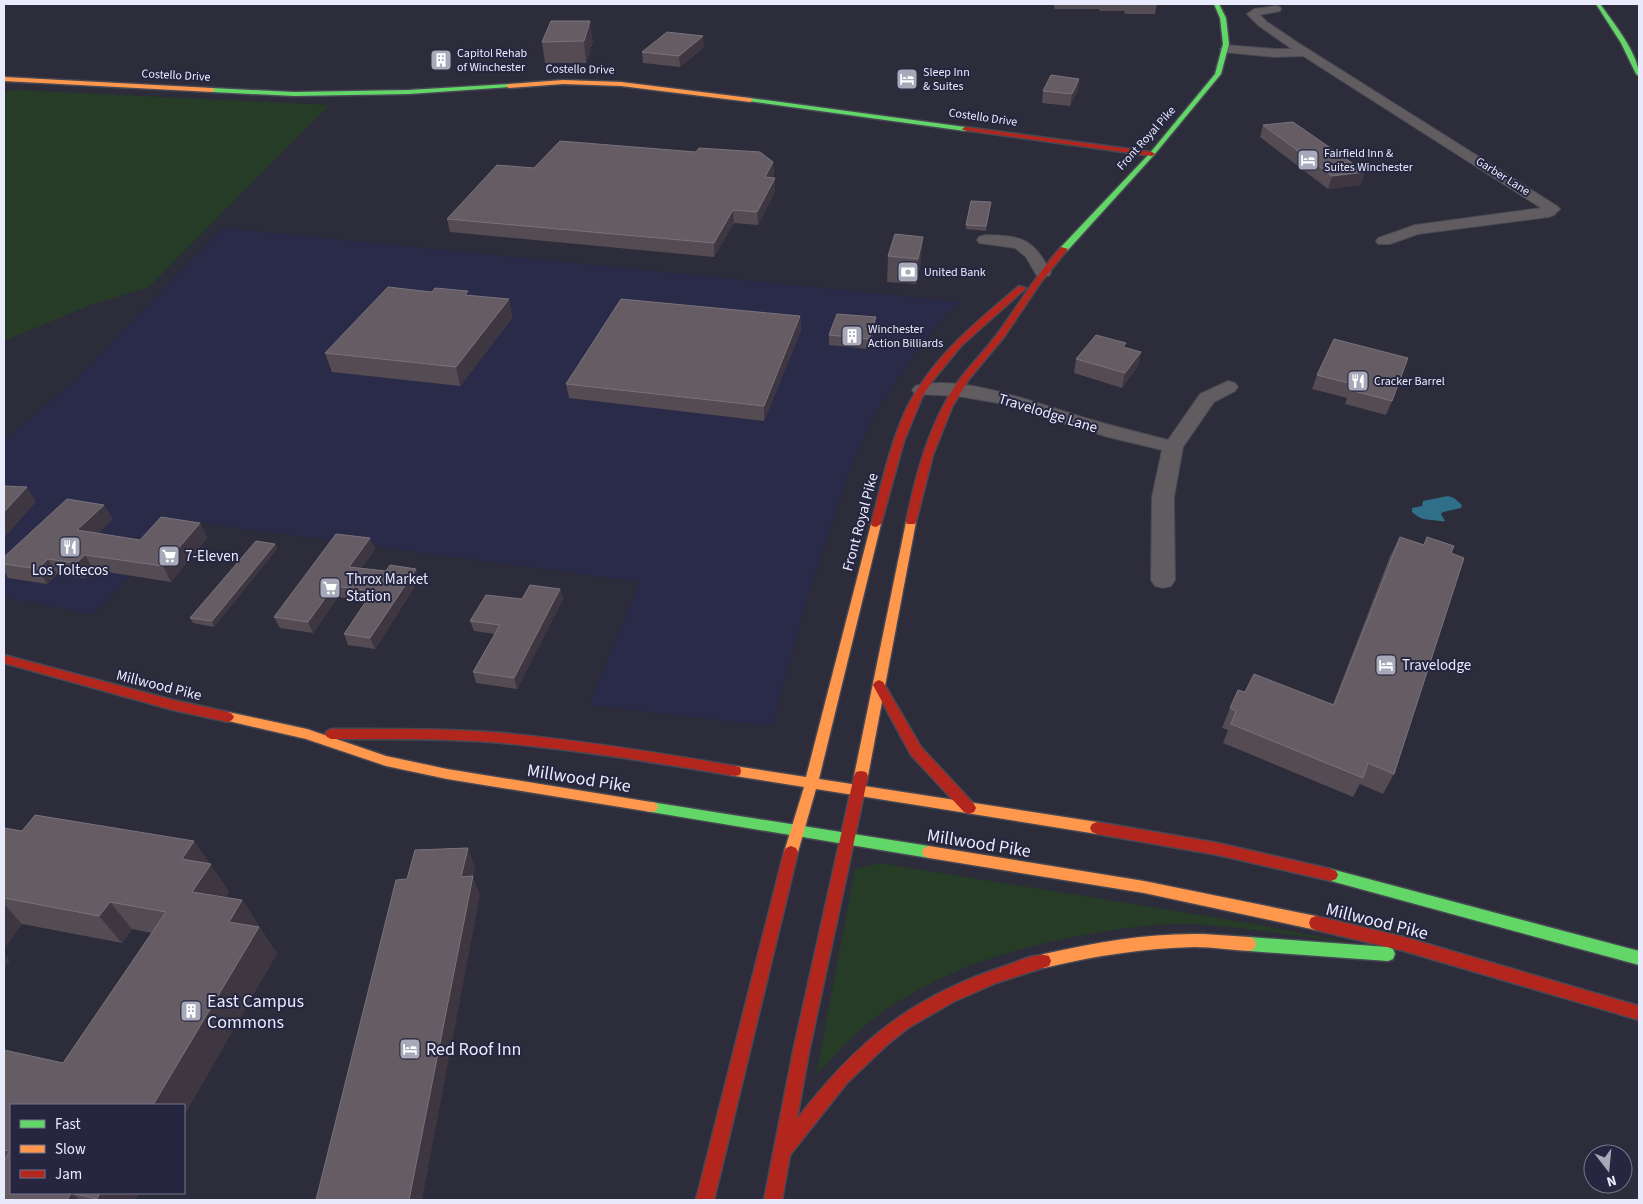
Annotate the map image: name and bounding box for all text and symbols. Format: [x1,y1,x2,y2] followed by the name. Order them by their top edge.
[457,45,528,76] place label: Capitol Rehab of Winchester
[429,48,453,72] building icon: Capitol Rehab of Winchester
[545,60,615,79] street label: Costello Drive
[923,64,970,95] place label: Sleep Inn & Suites
[141,65,211,86] street label: Costello Drive
[895,67,919,91] hotel icon: Sleep Inn & Suites
[1113,103,1180,174] street label: Front Royal Pike
[948,104,1018,131] street label: Costello Drive
[1324,145,1414,176] place label: Fairfield Inn & Suites Winchester
[1296,148,1320,172] hotel icon: Fairfield Inn & Suites Winchester
[1472,153,1533,200] street label: Garber Lane
[896,260,920,284] bank icon: United Bank
[924,264,986,281] place label: United Bank
[868,321,943,352] place label: Winchester Action Billiards
[840,324,864,348] building icon: Winchester Action Billiards
[1346,369,1370,393] restaurant icon: Cracker Barrel
[1374,373,1445,390] place label: Cracker Barrel
[996,388,1100,439] street label: Travelodge Lane
[837,471,884,574] street label: Front Royal Pike
[58,535,82,559] restaurant icon: Los Toltecos
[157,544,181,568] supermarket icon: 7-Eleven
[185,546,239,567] place label: 7-Eleven
[32,560,108,581] place label: Los Toltecos
[346,569,428,607] place label: Throx Market Station
[318,576,342,600] supermarket icon: Throx Market Station
[1374,653,1398,677] hotel icon: Travelodge
[1402,655,1471,676] place label: Travelodge
[114,665,204,706] street label: Millwood Pike
[525,758,633,799] street label: Millwood Pike
[925,823,1033,864] street label: Millwood Pike
[1323,897,1431,946] street label: Millwood Pike
[207,989,304,1035] place label: East Campus Commons
[179,999,203,1023] building icon: East Campus Commons
[398,1037,422,1061] hotel icon: Red Roof Inn
[426,1037,521,1062] place label: Red Roof Inn
[10,1104,185,1194] legend
[55,1114,81,1135] text: Fast
[55,1139,86,1160] text: Slow
[1583,1144,1633,1194] north arrow
[55,1164,82,1185] text: Jam
[1604,1170,1619,1191] text: N

